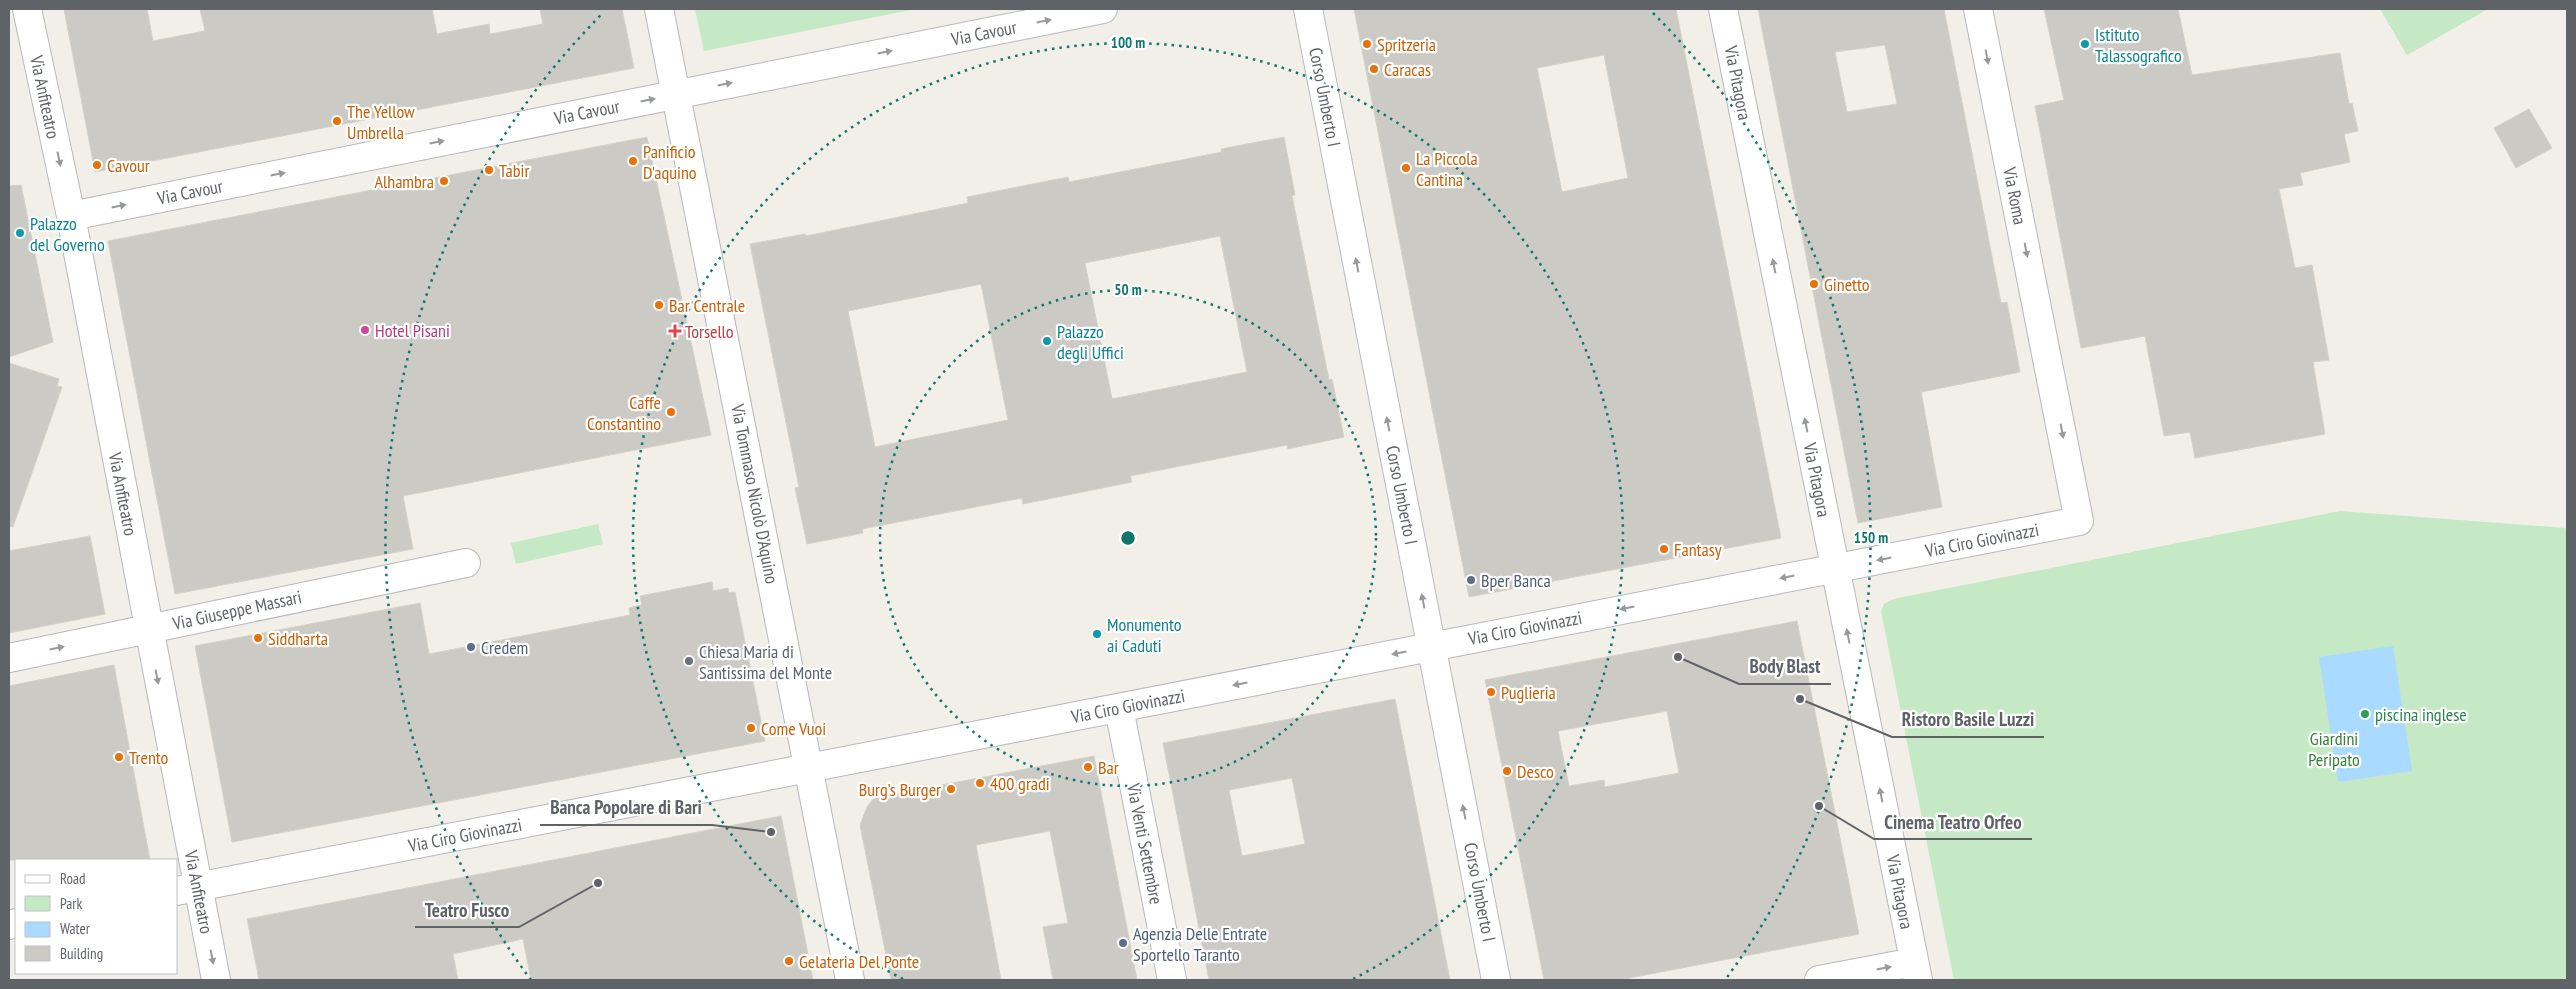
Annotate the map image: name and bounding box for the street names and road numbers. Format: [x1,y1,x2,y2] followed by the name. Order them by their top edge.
[948,15,1019,51] street label: Via Cavour
[1719,43,1756,122] street label: Via Pitagora
[1304,46,1346,148] street label: Corso Umberto I
[25,52,65,141] street label: Via Anfiteatro
[551,94,622,130] street label: Via Cavour
[1998,164,2032,227] street label: Via Roma
[154,174,225,210] street label: Via Cavour
[726,401,784,586] street label: Via Tommaso Nicolò D'Aquino
[1798,440,1835,519] street label: Via Pitagora
[1381,444,1423,546] street label: Corso Umberto I
[103,450,142,538] street label: Via Anfiteatro
[1922,518,2041,562] street label: Via Ciro Giovinazzi
[169,585,304,635] street label: Via Giuseppe Massari
[1465,606,1584,650] street label: Via Ciro Giovinazzi
[1068,684,1187,728] street label: Via Ciro Giovinazzi
[1122,781,1168,906] street label: Via Venti Settembre
[405,813,524,857] street label: Via Ciro Giovinazzi
[1459,841,1501,943] street label: Corso Umberto I
[179,848,218,936] street label: Via Anfiteatro
[1881,852,1918,931] street label: Via Pitagora

